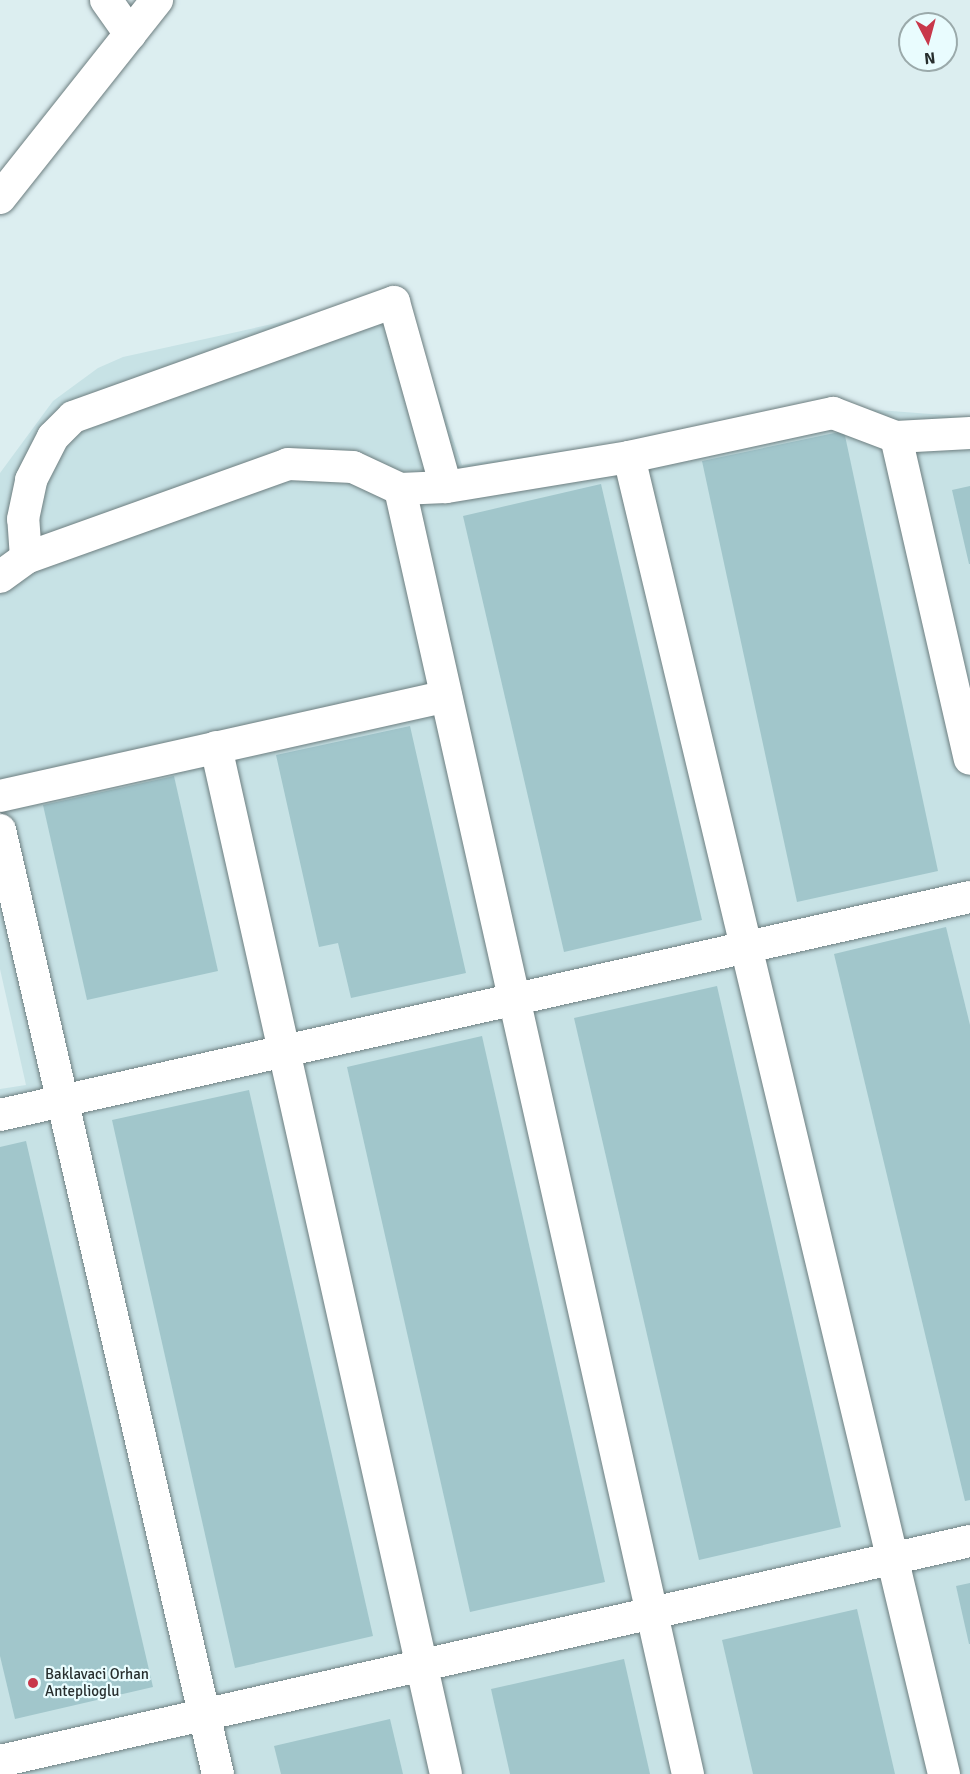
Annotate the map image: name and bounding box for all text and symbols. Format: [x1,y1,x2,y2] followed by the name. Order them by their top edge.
[898,12,958,72] north arrow
[923,47,936,68] text: N
[45,1665,149,1700] place label: Baklavaci Orhan Anteplioglu
[26,1676,40,1690] marker: Baklavaci Orhan Anteplioglu

